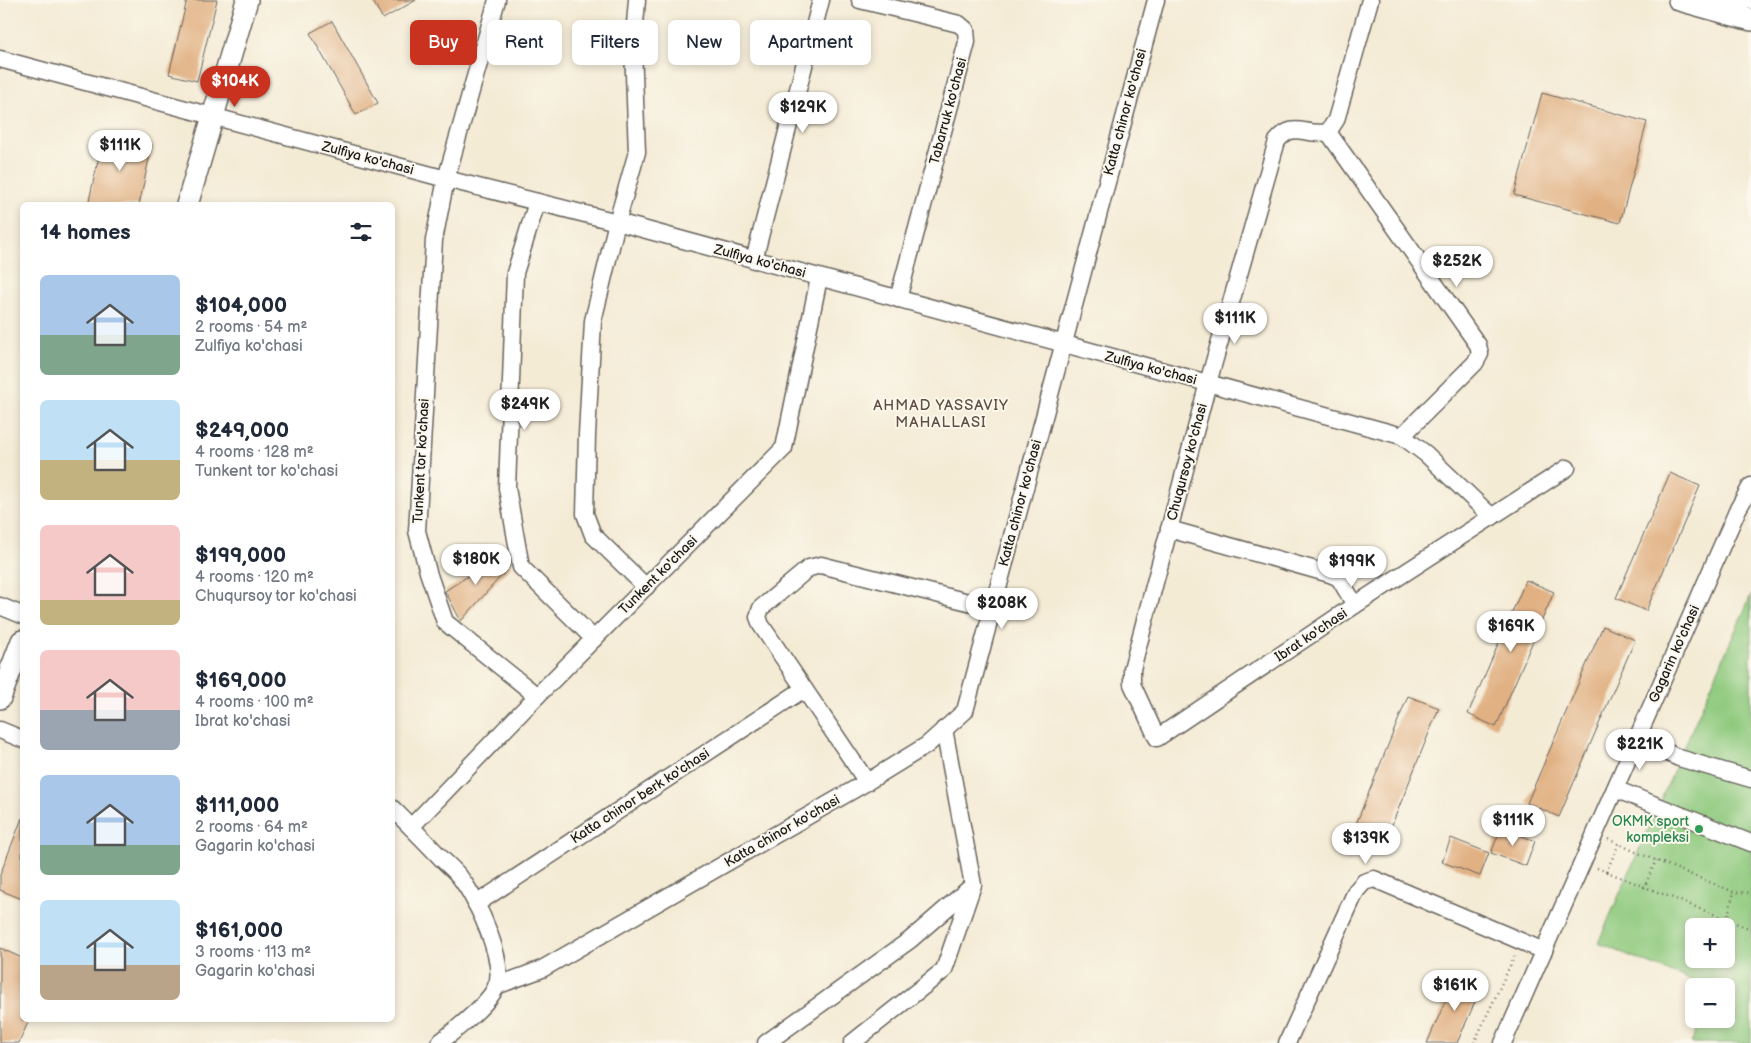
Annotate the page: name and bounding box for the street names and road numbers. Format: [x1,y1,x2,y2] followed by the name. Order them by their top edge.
[1100,47,1150,177] street label: Katta chinor ko'chasi
[926,56,970,166] street label: Tabarruk ko'chasi
[319,137,416,178] street label: Zulfiya ko'chasi
[711,240,808,281] street label: Zulfiya ko'chasi
[1102,347,1199,388] street label: Zulfiya ko'chasi
[409,398,433,524] street label: Tunkent tor ko'chasi
[1163,401,1211,523] street label: Chuqursoy ko'chasi
[995,438,1045,568] street label: Katta chinor ko'chasi
[615,532,701,618] street label: Tunkent ko'chasi
[1645,603,1703,705] street label: Gagarin ko'chasi
[1272,605,1350,665] street label: Ibrat ko'chasi
[567,745,713,847] street label: Katta chinor berk ko'chasi
[721,791,843,871] street label: Katta chinor ko'chasi

